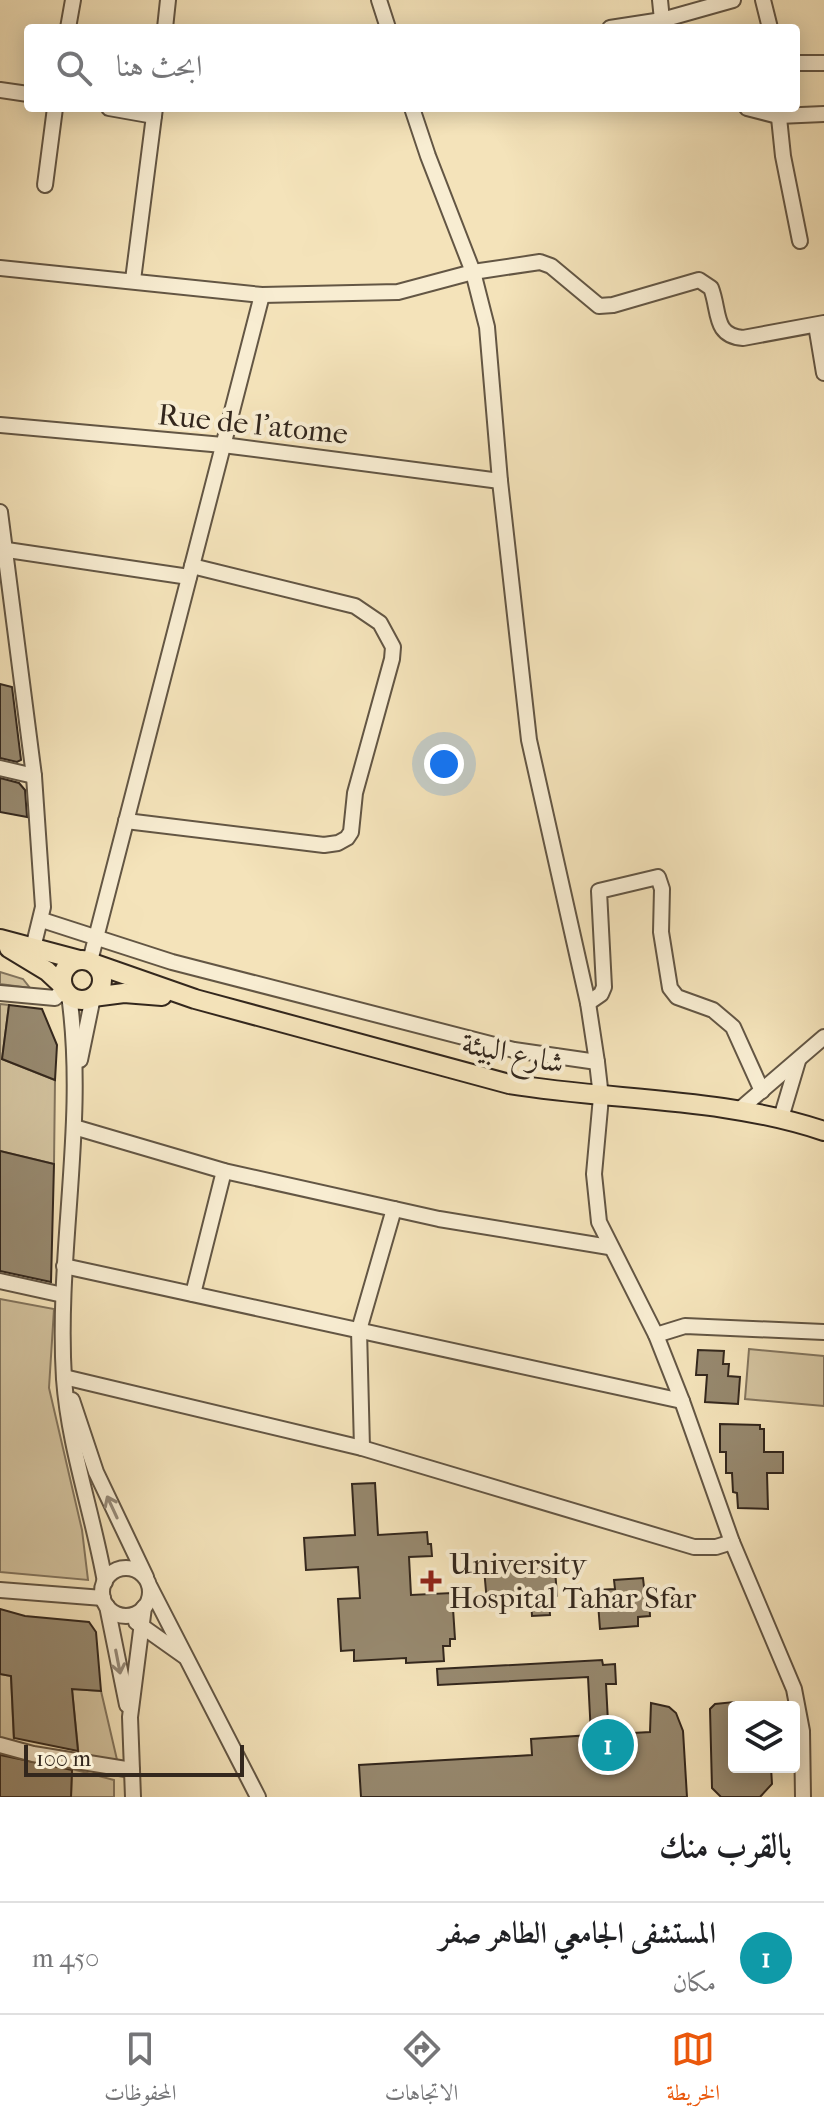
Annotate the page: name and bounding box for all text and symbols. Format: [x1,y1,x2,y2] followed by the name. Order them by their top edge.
[24,24,800,112] search box
[52,46,96,90] icon: search
[116,49,202,84] text: ابحث هنا
[156,397,350,452] street label: Rue de l'atome
[424,744,464,784] your location
[457,1026,567,1088] street label: شارع البيئة
[104,1495,119,1519] one-way arrow
[449,1547,697,1616] place label: University Hospital Tahar Sfar
[420,1570,442,1592] marker: University Hospital Tahar Sfar
[111,1648,126,1674] one-way arrow
[728,1701,800,1773] map controls
[728,1701,800,1773] button: layers
[582,1715,634,1775] pin: 1
[24,1741,244,1777] scale bar
[36,1746,91,1772] text: 100 m
[659,1826,792,1866] text: بالقرب منك
[439,1916,716,1951] text: المستشفى الجامعي الطاهر صفر
[32,1943,99,1974] text: 450 m
[761,1943,771,1974] text: 1
[672,1967,716,1998] text: مكان
[104,2027,177,2114] tab: المحفوظات
[385,2027,458,2114] tab: الاتجاهات
[666,2027,720,2114] tab: الخريطة

